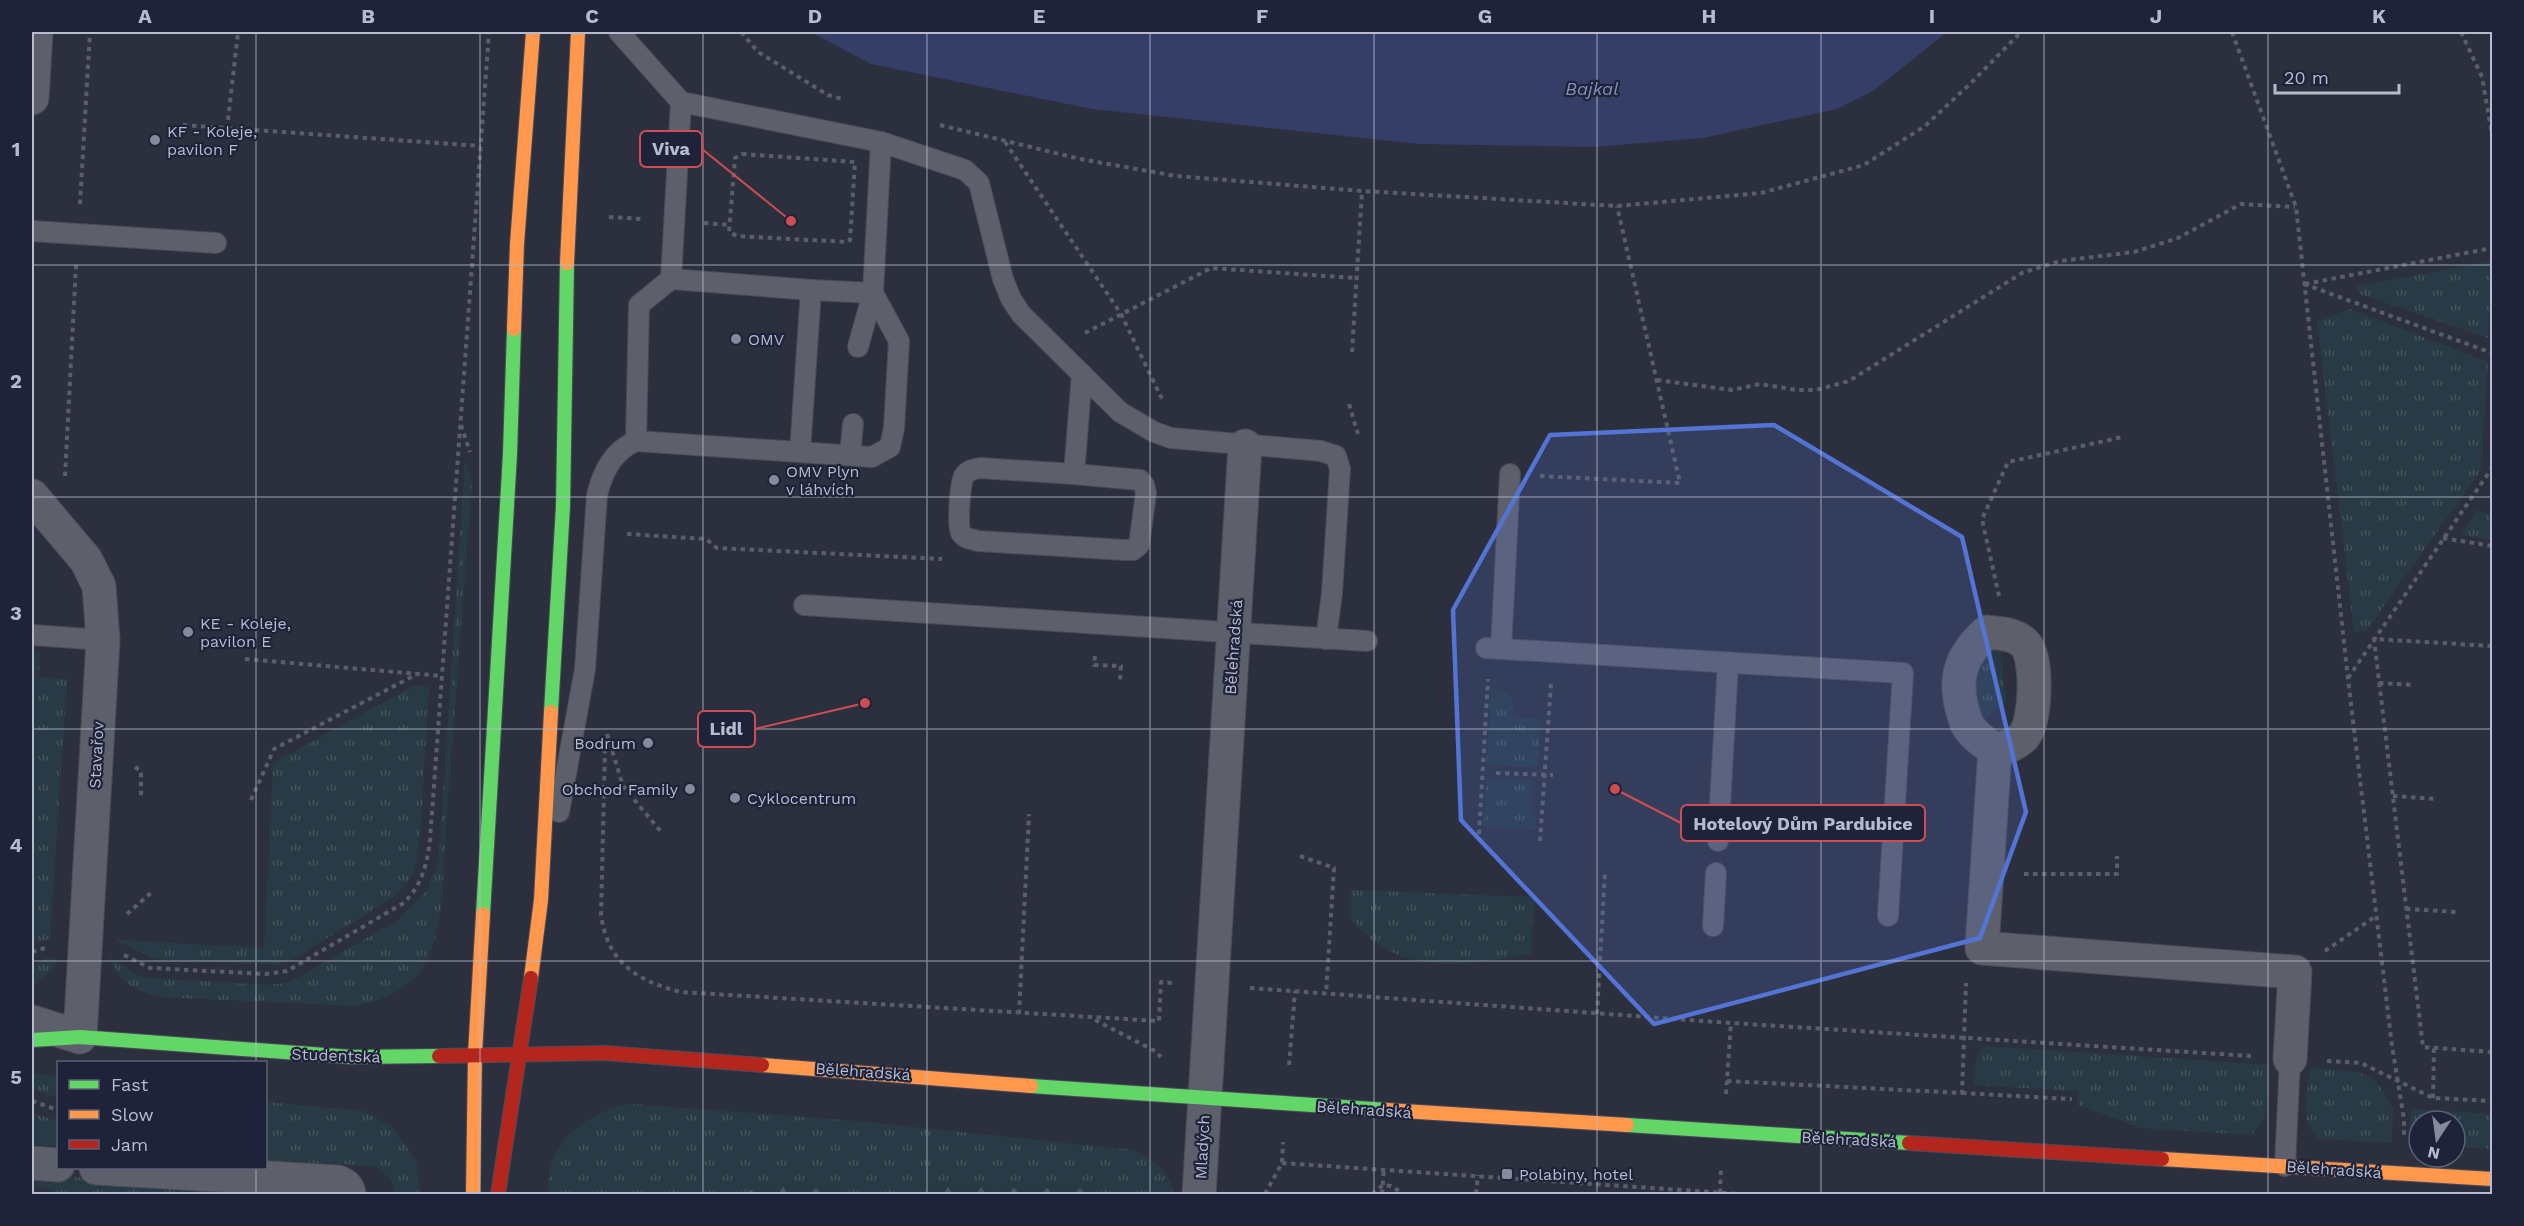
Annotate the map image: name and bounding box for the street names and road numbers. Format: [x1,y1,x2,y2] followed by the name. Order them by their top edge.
[1221,599,1246,695] street label: Bělehradská
[85,720,108,789] street label: Stavařov
[291,1044,381,1067] street label: Studentská
[815,1059,911,1084] street label: Bělehradská
[1316,1097,1412,1122] street label: Bělehradská
[1191,1114,1214,1180] street label: Mladých
[1801,1128,1897,1151] street label: Bělehradská
[2286,1157,2382,1182] street label: Bělehradská

